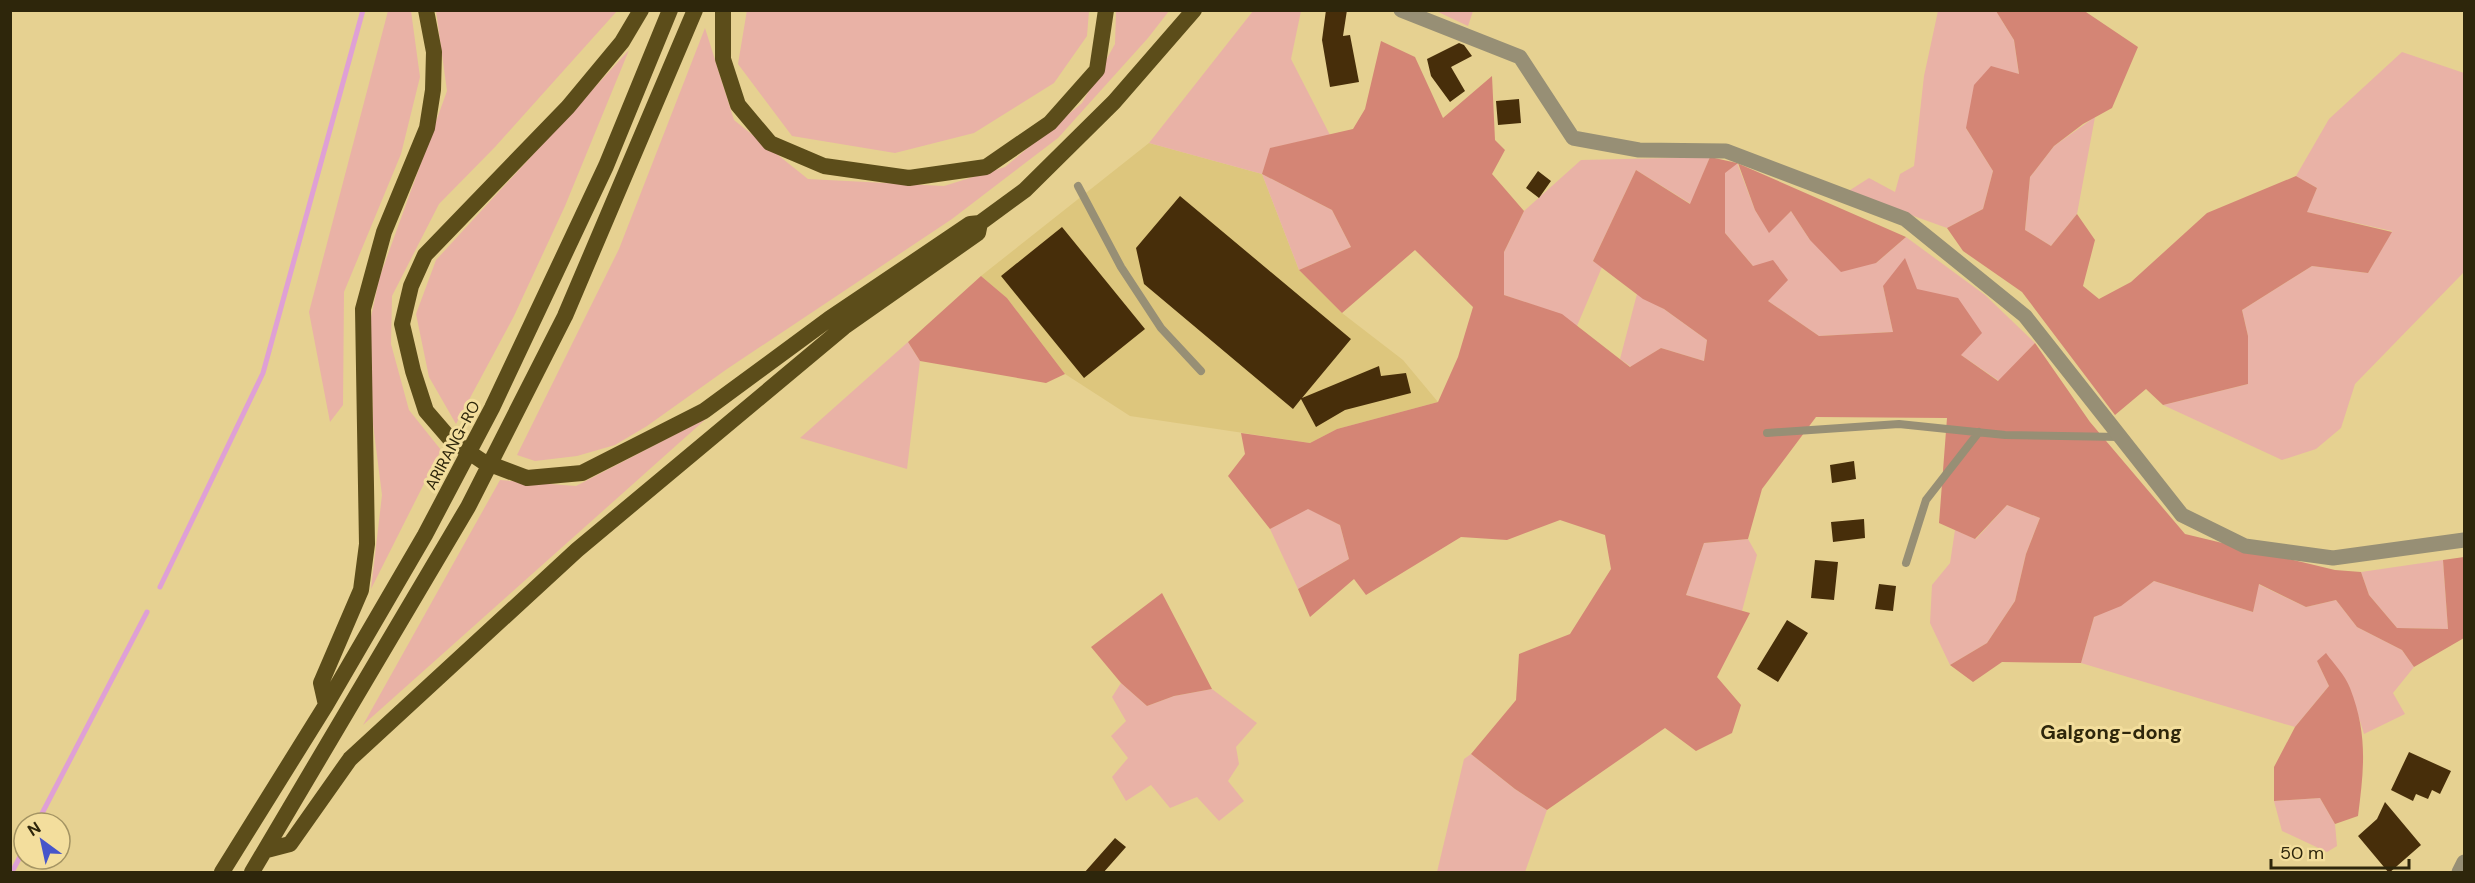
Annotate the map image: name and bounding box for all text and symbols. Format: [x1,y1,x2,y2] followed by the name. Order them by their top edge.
[420,397,485,493] street label: ARIRANG-RO
[2040,719,2182,745] district label: Galgong-dong
[12,811,72,871] north arrow
[23,817,45,841] text: N
[2271,832,2409,870] scale bar
[2280,841,2324,865] text: 50 m

